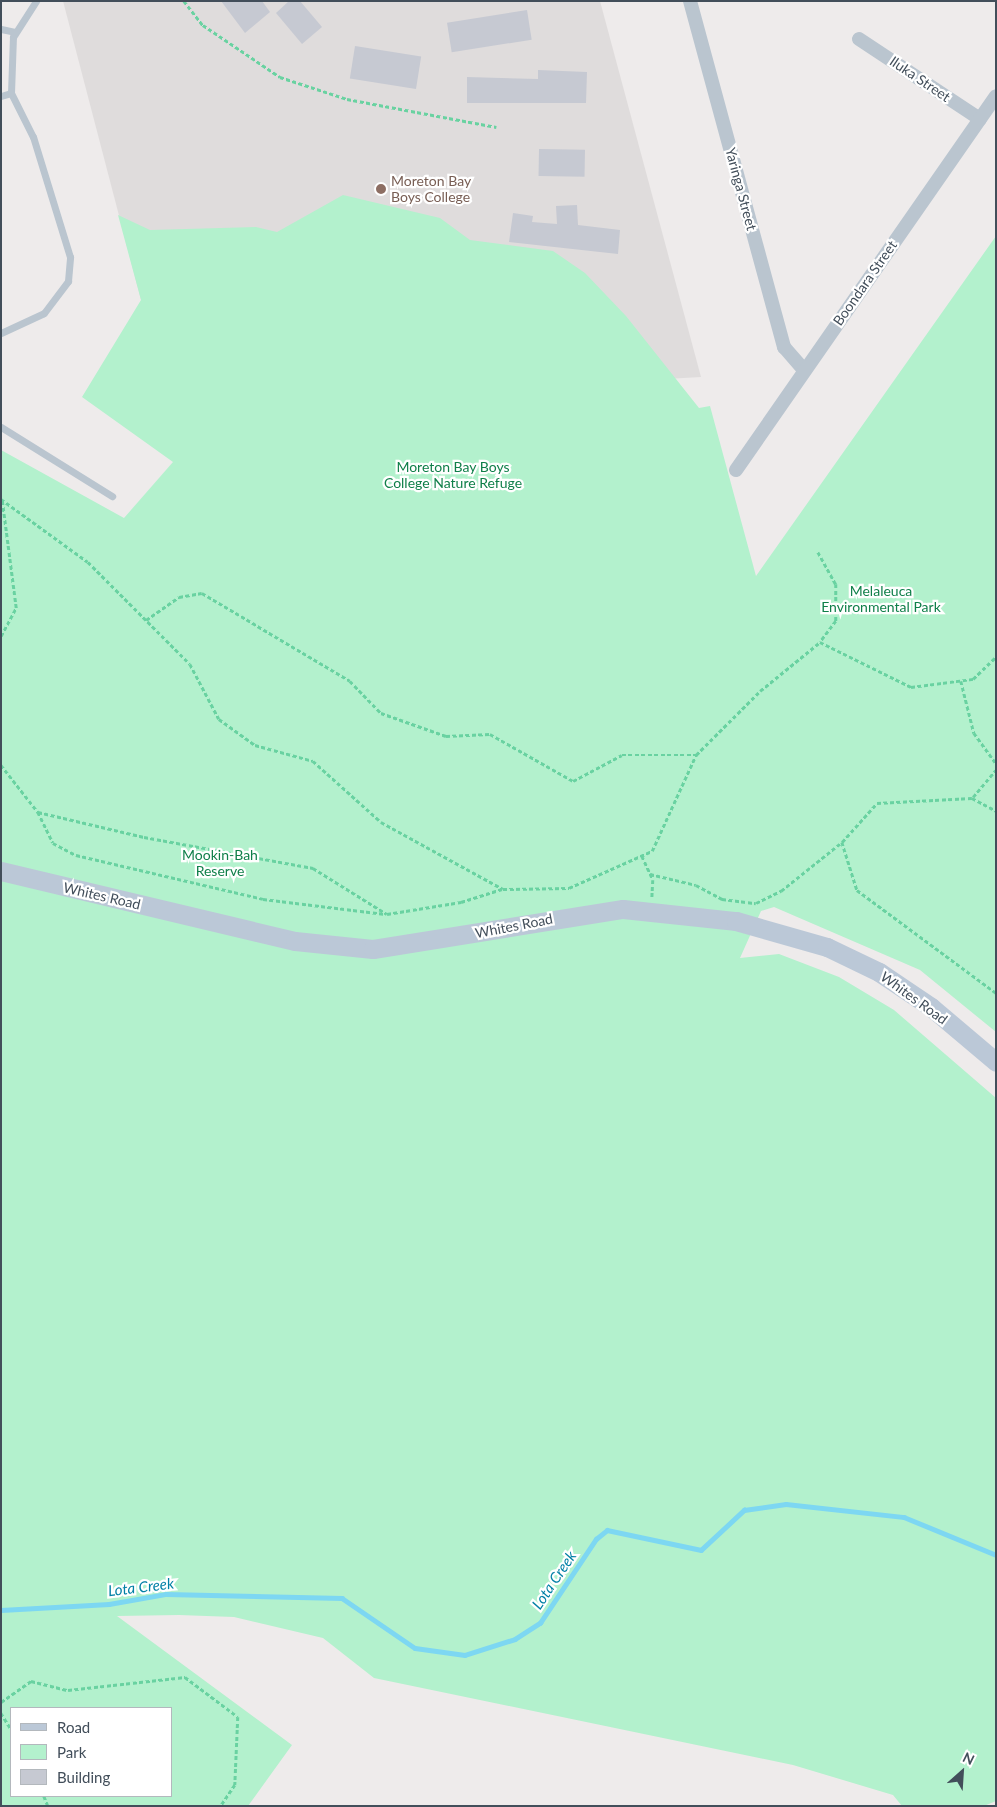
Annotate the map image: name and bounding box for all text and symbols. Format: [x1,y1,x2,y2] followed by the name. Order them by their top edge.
[887,53,953,105] street label: Iluka Street
[722,146,760,232] street label: Yaringa Street
[391,173,471,206] place label: Moreton Bay Boys College
[375,183,387,195] marker: Moreton Bay Boys College
[829,237,901,329] street label: Boondara Street
[384,459,522,492] park label: Moreton Bay Boys College Nature Refuge
[821,583,941,616] park label: Melaleuca Environmental Park
[182,847,258,880] park label: Mookin-Bah Reserve
[62,879,142,913] street label: Whites Road
[474,910,554,942] street label: Whites Road
[877,968,951,1028] street label: Whites Road
[528,1548,580,1612] water label: Lota Creek
[107,1574,175,1600] water label: Lota Creek
[10,1707,172,1797] legend
[57,1718,90,1736] text: Road
[57,1743,86,1761] text: Park
[937,1747,987,1797] north arrow
[960,1748,977,1768] text: N
[57,1768,110,1786] text: Building

